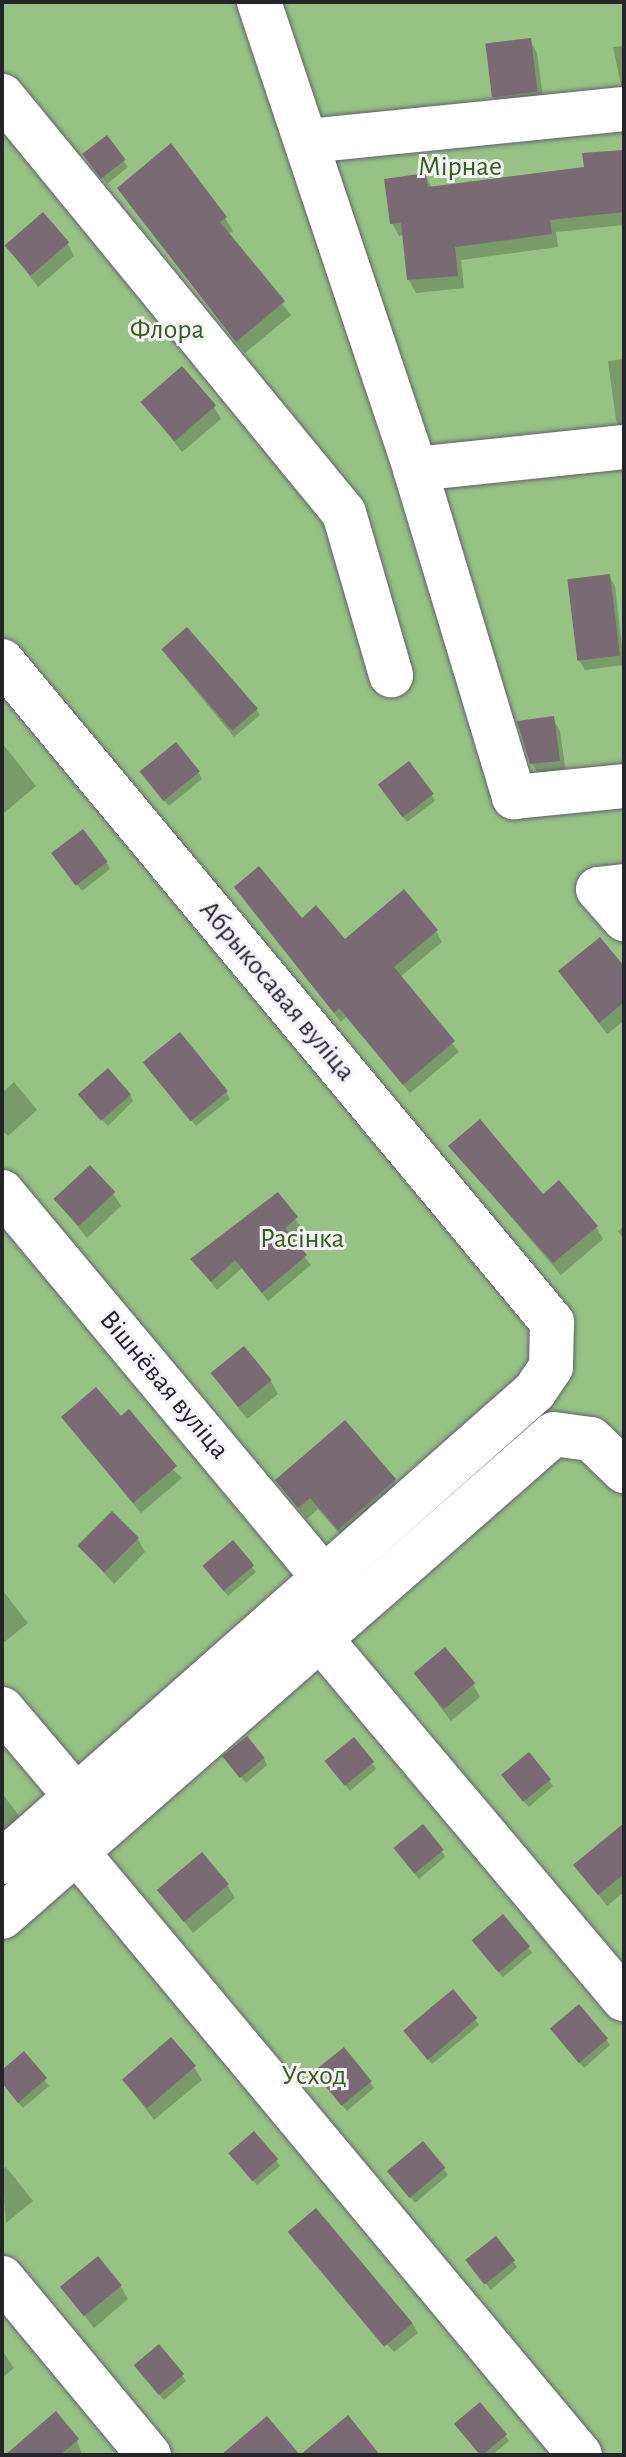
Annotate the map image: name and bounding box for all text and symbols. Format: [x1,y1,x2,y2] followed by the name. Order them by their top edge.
[418,150,502,184] park label: Мірнае
[130,313,204,347] park label: Флора
[192,894,362,1088] street label: Абрыкосавая вуліца
[260,1222,344,1256] park label: Расінка
[92,1304,236,1466] street label: Вішнёвая вуліца
[281,2059,347,2093] park label: Усход

